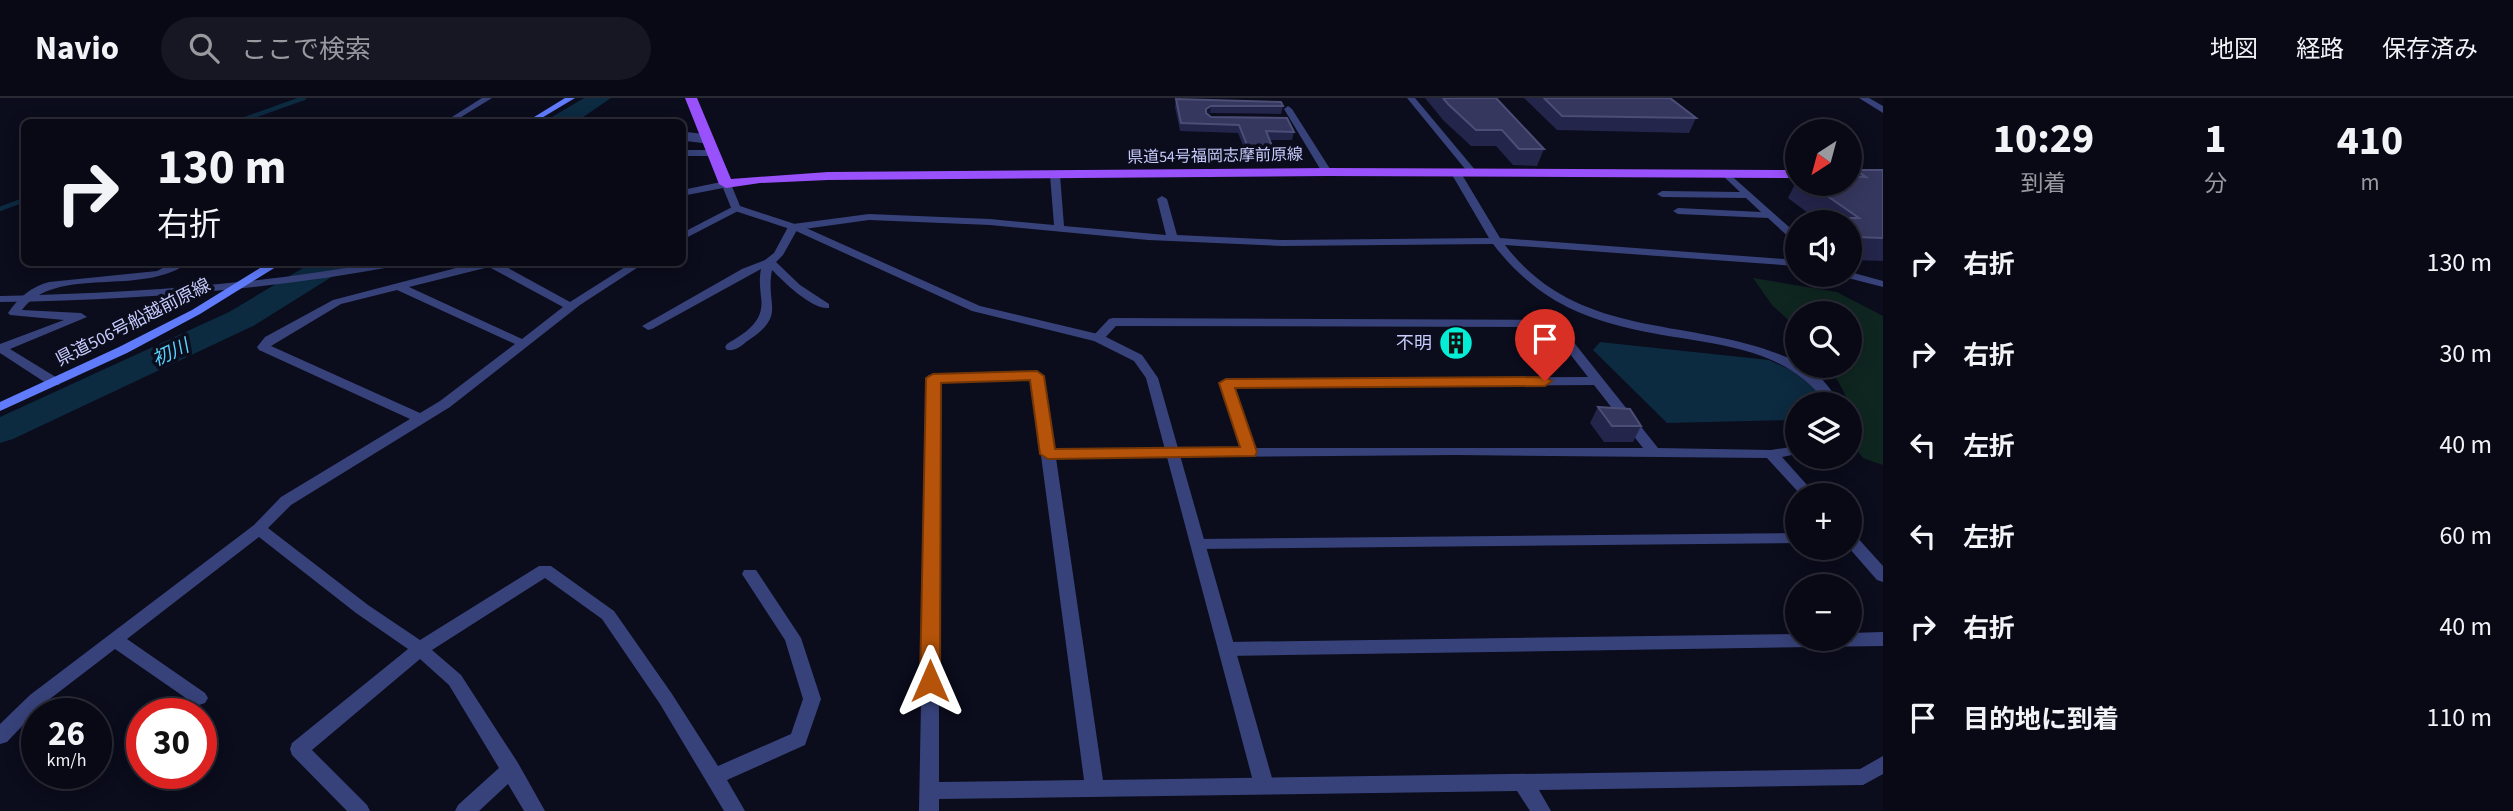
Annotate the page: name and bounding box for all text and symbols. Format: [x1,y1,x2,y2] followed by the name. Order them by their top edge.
[161,17,651,80] search box
[35,25,119,72] text: Navio
[185,29,223,67] icon: search
[241,31,371,68] text: ここで検索
[2210,32,2258,67] text: 地図
[2296,32,2344,67] text: 経路
[2382,32,2478,67] text: 保存済み
[1993,109,2094,169] text: 10:29
[2204,109,2226,169] text: 1
[2337,111,2403,171] text: 410
[1785,119,1862,196] north arrow
[1785,119,1862,651] map controls
[157,133,286,203] text: 130 m
[1127,143,1303,169] street label: 県道54号福岡志摩前原線
[42,147,133,238] icon: right
[2360,166,2379,199] text: m
[2020,167,2066,200] text: 到着
[2204,167,2227,200] text: 分
[157,202,221,248] text: 右折
[1785,210,1862,287] button: sound
[1904,244,1942,282] icon: right
[2426,244,2492,281] text: 130 m
[1963,246,2015,283] text: 右折
[51,273,215,372] street label: 県道506号船越前原線
[1785,301,1862,378] button: search
[1515,309,1575,381] pin
[1526,320,1564,358] icon: arrive
[1437,324,1475,362] building icon: 不明
[1396,331,1432,356] place label: 不明
[148,332,195,374] water label: 初川
[1904,335,1942,373] icon: right
[2439,335,2492,372] text: 30 m
[1963,337,2015,374] text: 右折
[1785,392,1862,469] button: layers
[1904,426,1942,464] icon: left
[2439,426,2492,463] text: 40 m
[1963,428,2015,465] text: 左折
[1785,483,1862,560] button: +
[1904,517,1942,555] icon: left
[2439,517,2492,554] text: 60 m
[1963,519,2015,556] text: 左折
[1785,574,1862,651] button: −
[1904,608,1942,646] icon: right
[2439,608,2492,645] text: 40 m
[1963,610,2015,647] text: 右折
[893,644,967,718] position arrow
[126,698,217,789] speed limit sign: 30
[1904,699,1942,737] icon: arrive
[2426,699,2492,736] text: 110 m
[1963,701,2119,738] text: 目的地に到着
[48,709,85,759] text: 26
[47,748,86,773] text: km/h

